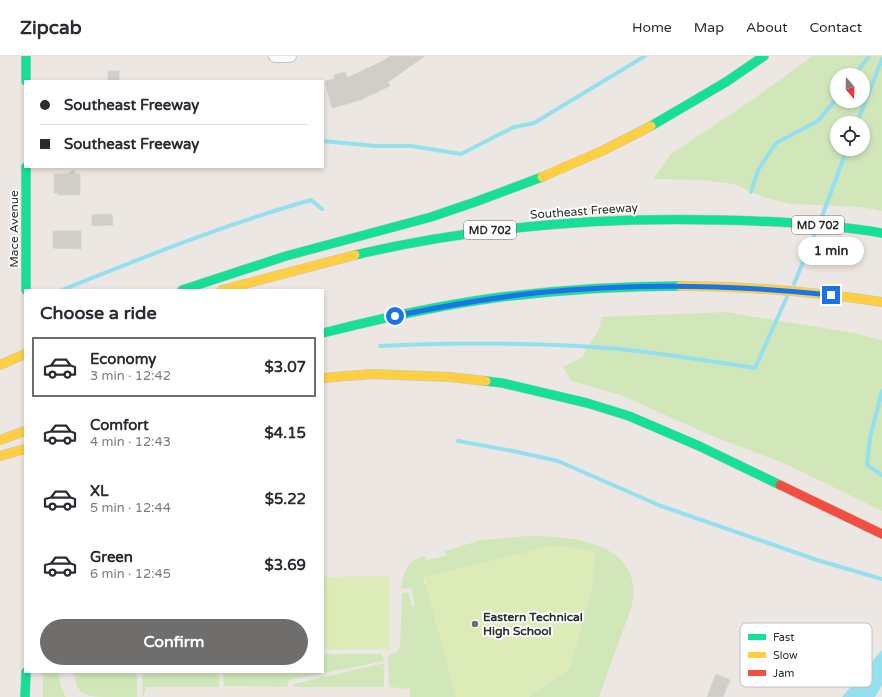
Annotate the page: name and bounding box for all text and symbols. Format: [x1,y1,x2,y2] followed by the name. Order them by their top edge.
[20,17,82,39] text: Zipcab
[632,19,672,36] text: Home
[694,19,724,36] text: Map
[746,19,788,36] text: About
[810,19,862,36] text: Contact
[830,68,870,108] north arrow
[830,68,870,156] map controls
[64,96,199,114] text: Southeast Freeway
[830,116,870,156] button: locate
[64,135,199,153] text: Southeast Freeway
[7,190,21,268] street label: Mace Avenue
[530,200,639,222] street label: Southeast Freeway
[792,216,844,234] road number: MD 702
[464,221,516,239] road number: MD 702
[798,237,864,265] callout: 1 min
[814,243,848,259] text: 1 min
[822,286,840,304] route end
[40,302,157,324] text: Choose a ride
[386,307,404,325] route start
[42,349,78,385] icon: car
[90,350,156,368] text: Economy
[265,358,306,376] text: $3.07
[90,368,171,384] text: 3 min · 12:42
[42,415,78,451] icon: car
[90,416,149,434] text: Comfort
[265,424,306,442] text: $4.15
[90,434,171,450] text: 4 min · 12:43
[42,481,78,517] icon: car
[90,482,109,500] text: XL
[265,490,306,508] text: $5.22
[90,500,171,516] text: 5 min · 12:44
[42,547,78,583] icon: car
[90,548,133,566] text: Green
[265,556,306,574] text: $3.69
[90,566,171,582] text: 6 min · 12:45
[483,610,583,639] place label: Eastern Technical High School
[40,619,308,665] button: Confirm
[470,619,480,629] marker: Eastern Technical High School
[740,623,872,687] legend
[773,631,794,644] text: Fast
[773,649,798,662] text: Slow
[773,667,794,680] text: Jam

